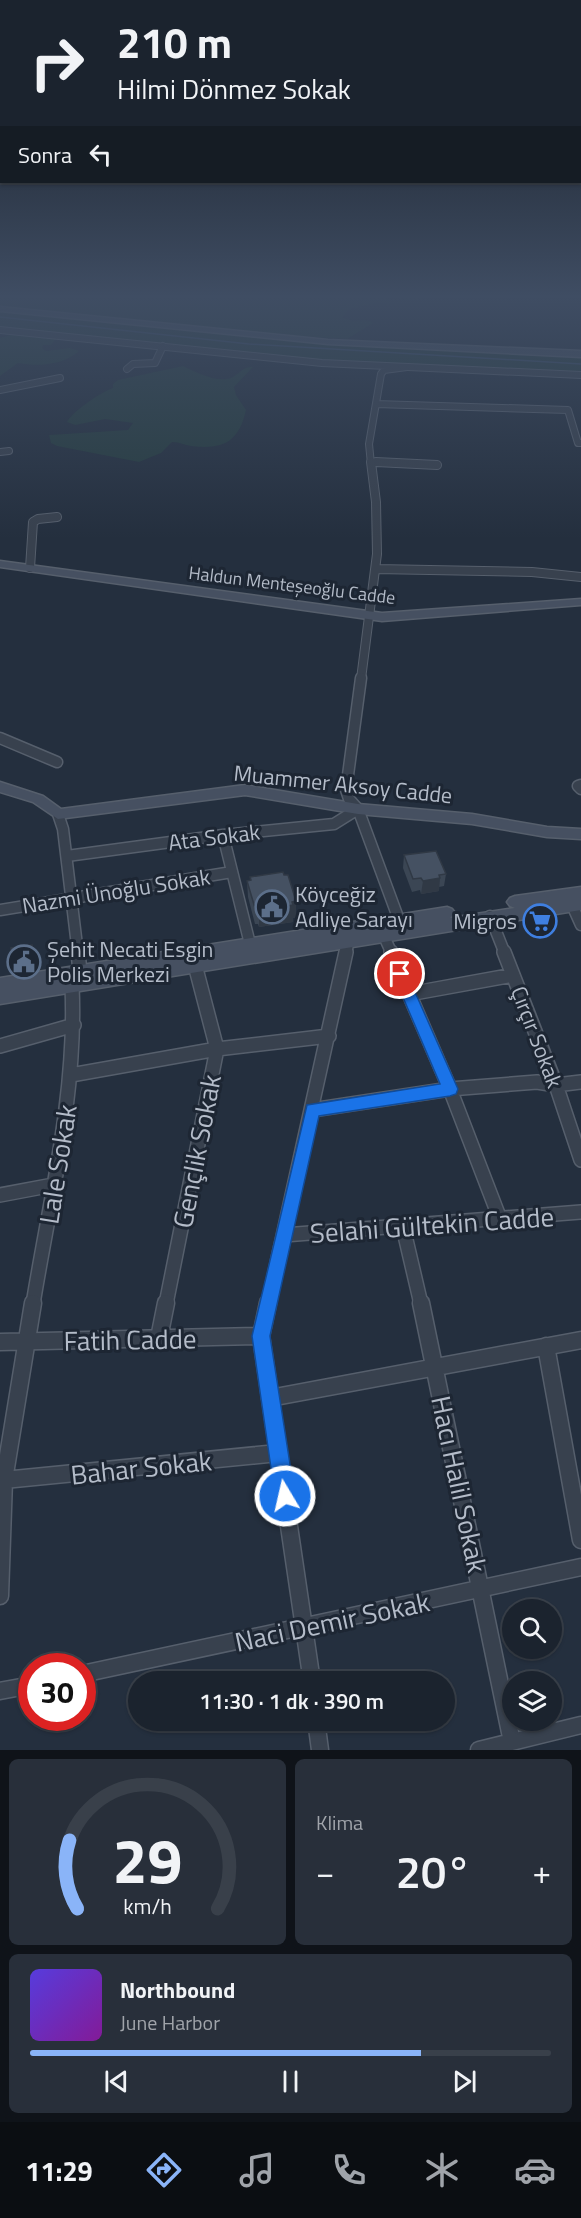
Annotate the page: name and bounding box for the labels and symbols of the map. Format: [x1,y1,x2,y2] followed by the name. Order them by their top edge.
[187,559,397,611] street label: Haldun Menteşeoğlu Cadde
[232,756,454,812] street label: Muammer Aksoy Cadde
[166,814,262,859] street label: Ata Sokak
[19,859,213,923] street label: Nazmi Ünoğlu Sokak
[295,877,413,936] place label: Köyceğiz Adliye Sarayı
[254,889,290,925] public building icon: Köyceğiz Adliye Sarayı
[522,903,558,939] supermarket icon: Migros
[453,904,517,938] place label: Migros
[47,932,213,991] place label: Şehit Necati Esgin Polis Merkezi
[6,944,42,980] public building icon: Şehit Necati Esgin Polis Merkezi
[374,948,425,999] pin
[502,981,572,1093] street label: Çırçır Sokak
[161,1071,231,1231] street label: Gençlik Sokak
[27,1101,87,1227] street label: Lale Sokak
[309,1195,555,1253] street label: Selahi Gültekin Cadde
[63,1317,197,1361] street label: Fatih Cadde
[421,1392,499,1576] street label: Hacı Halil Sokak
[68,1439,214,1495] street label: Bahar Sokak
[253,1464,317,1528] position arrow
[231,1580,433,1662] street label: Naci Demir Sokak
[18,1653,96,1731] speed limit sign: 30

